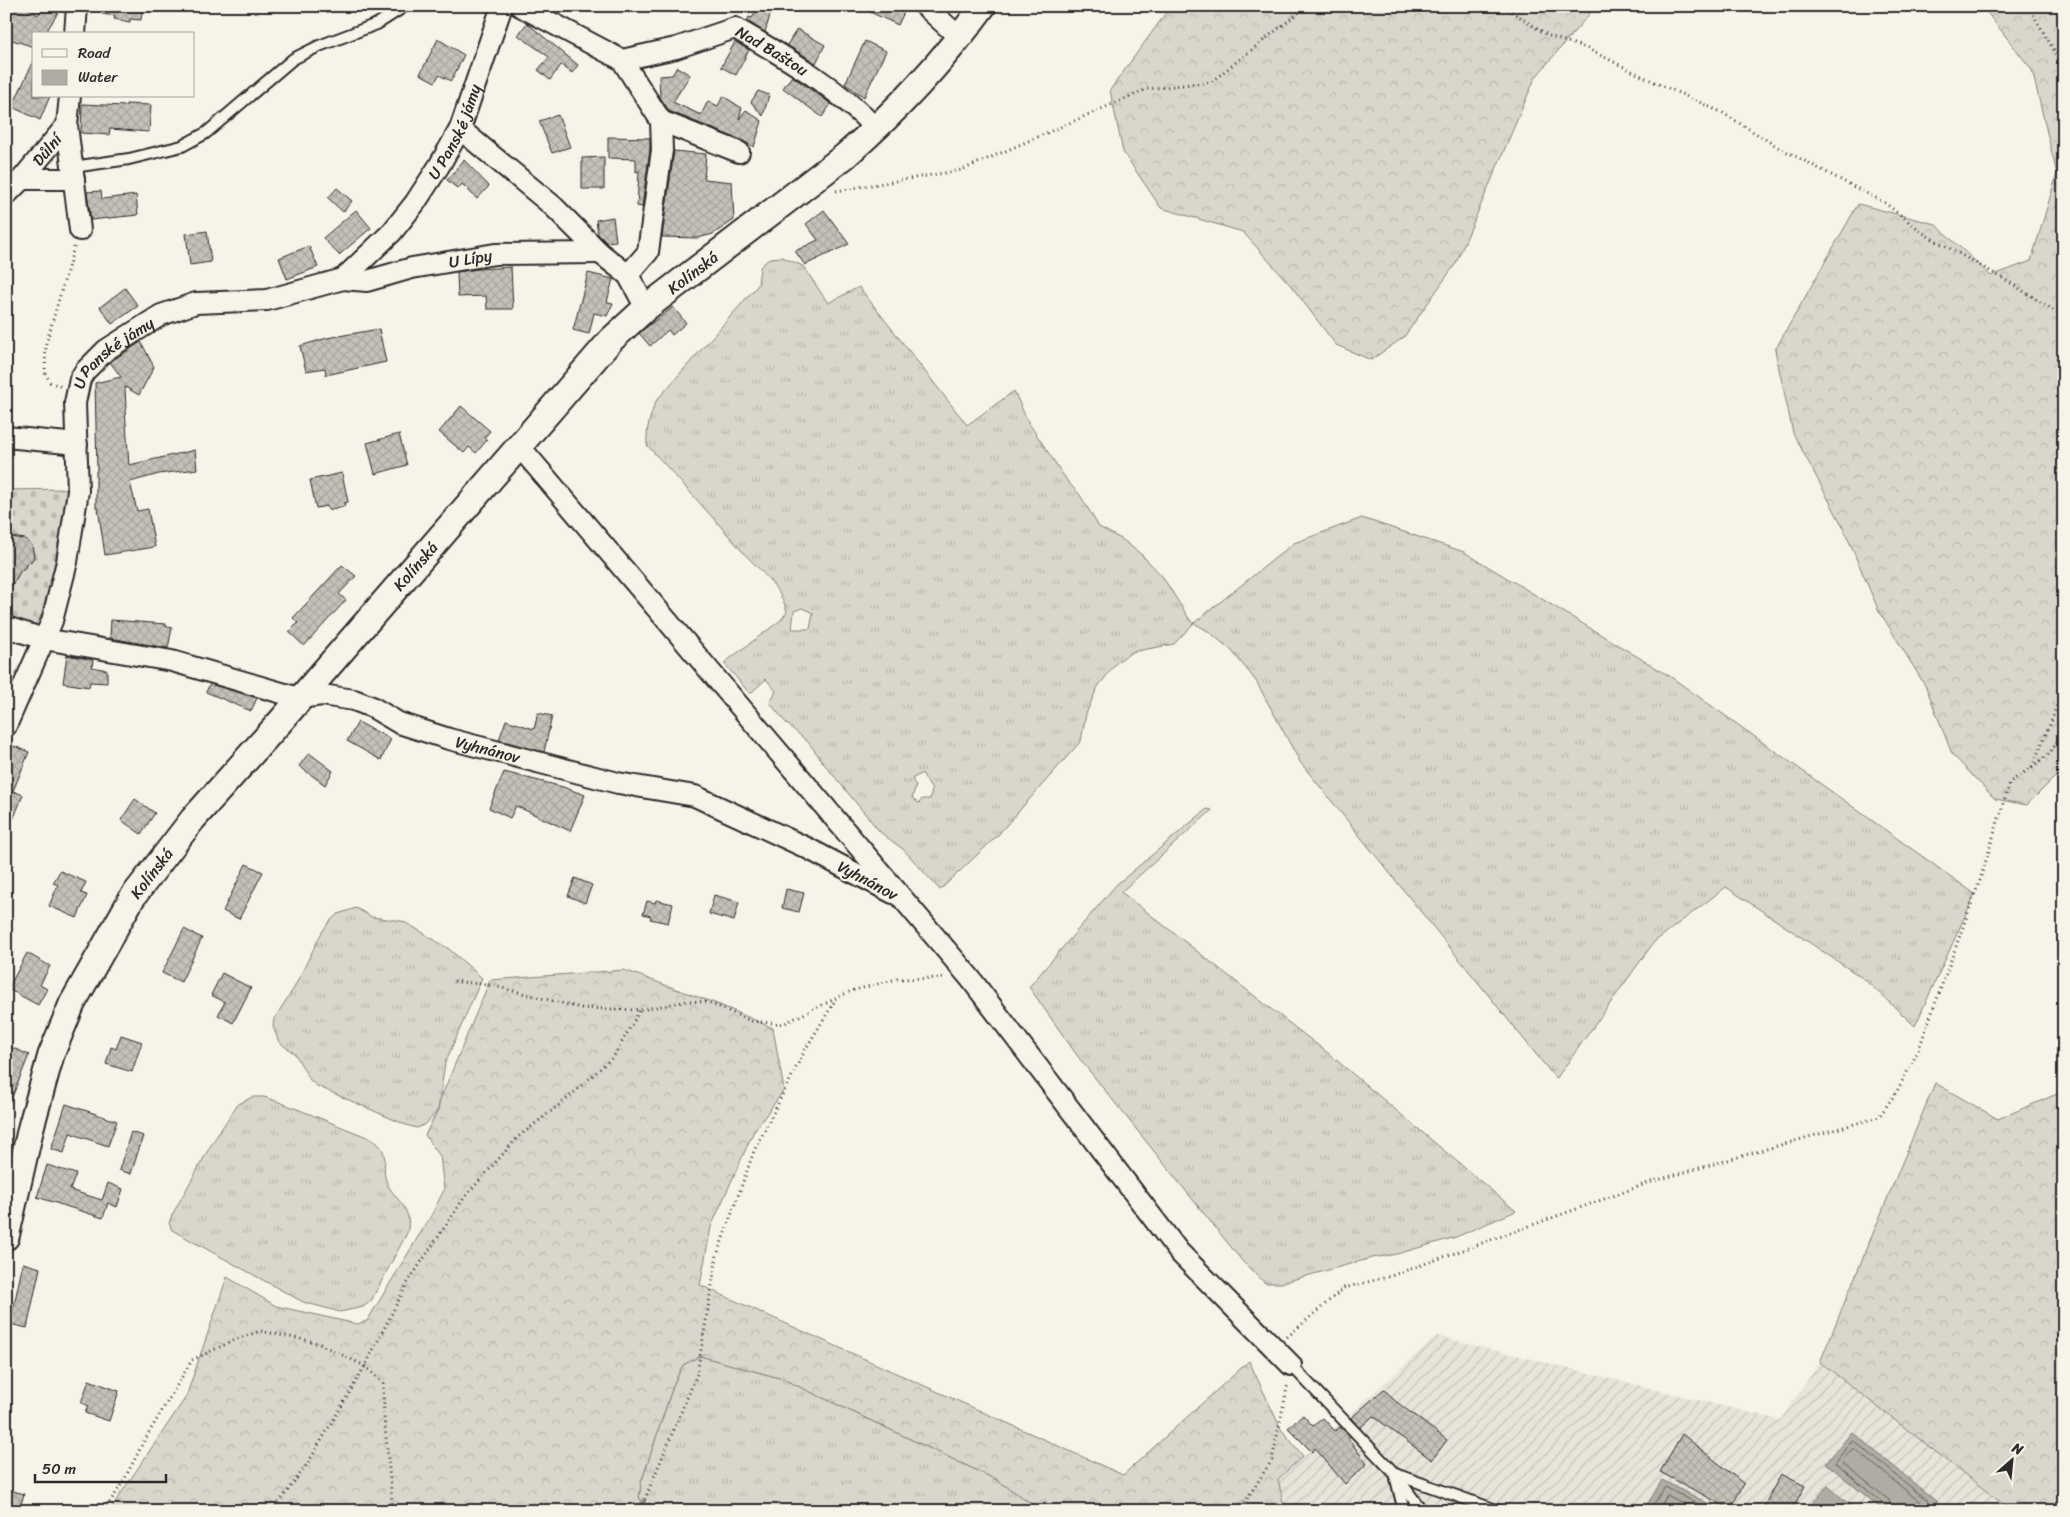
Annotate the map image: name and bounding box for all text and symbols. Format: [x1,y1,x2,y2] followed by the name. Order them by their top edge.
[730,17,815,84] street label: Nad Baštou
[32,32,195,98] legend
[78,40,111,66] text: Road
[78,64,118,90] text: Water
[420,79,490,186] street label: U Panské jámy
[24,125,71,173] street label: Důlní
[447,241,495,277] street label: U Lípy
[661,244,725,302] street label: Kolínská
[64,308,161,391] street label: U Panské jámy
[385,535,446,598] street label: Kolínská
[452,727,524,772] street label: Vyhnánov
[122,841,181,905] street label: Kolínská
[832,852,904,909] street label: Vyhnánov
[1988,1434,2038,1484] north arrow
[2007,1435,2028,1462] text: N
[35,1452,166,1484] scale bar
[42,1456,77,1482] text: 50 m

